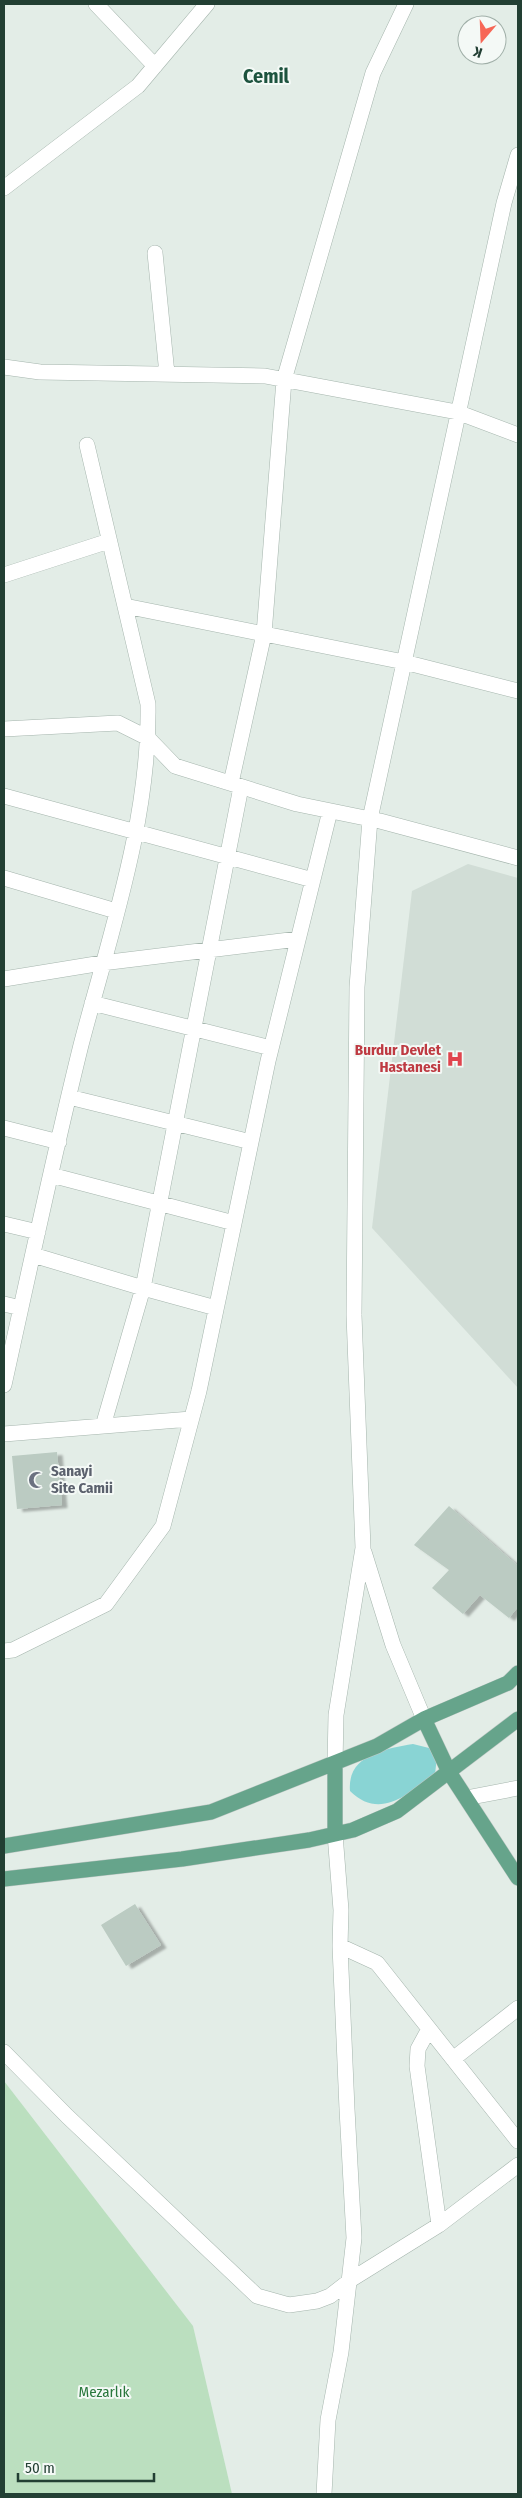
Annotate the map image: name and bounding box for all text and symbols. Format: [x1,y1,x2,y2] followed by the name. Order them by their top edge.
[457,15,507,65] north arrow
[471,42,485,61] text: K
[243,64,290,88] district label: Cemil
[355,1041,442,1076] place label: Burdur Devlet Hastanesi
[445,1049,465,1069] hospital icon: Burdur Devlet Hastanesi
[51,1462,113,1497] place label: Sanayi Site Camii
[27,1470,47,1490] mosque icon: Sanayi Site Camii
[78,2383,130,2401] park label: Mezarlık
[18,2450,154,2482] scale bar
[25,2459,55,2477] text: 50 m

